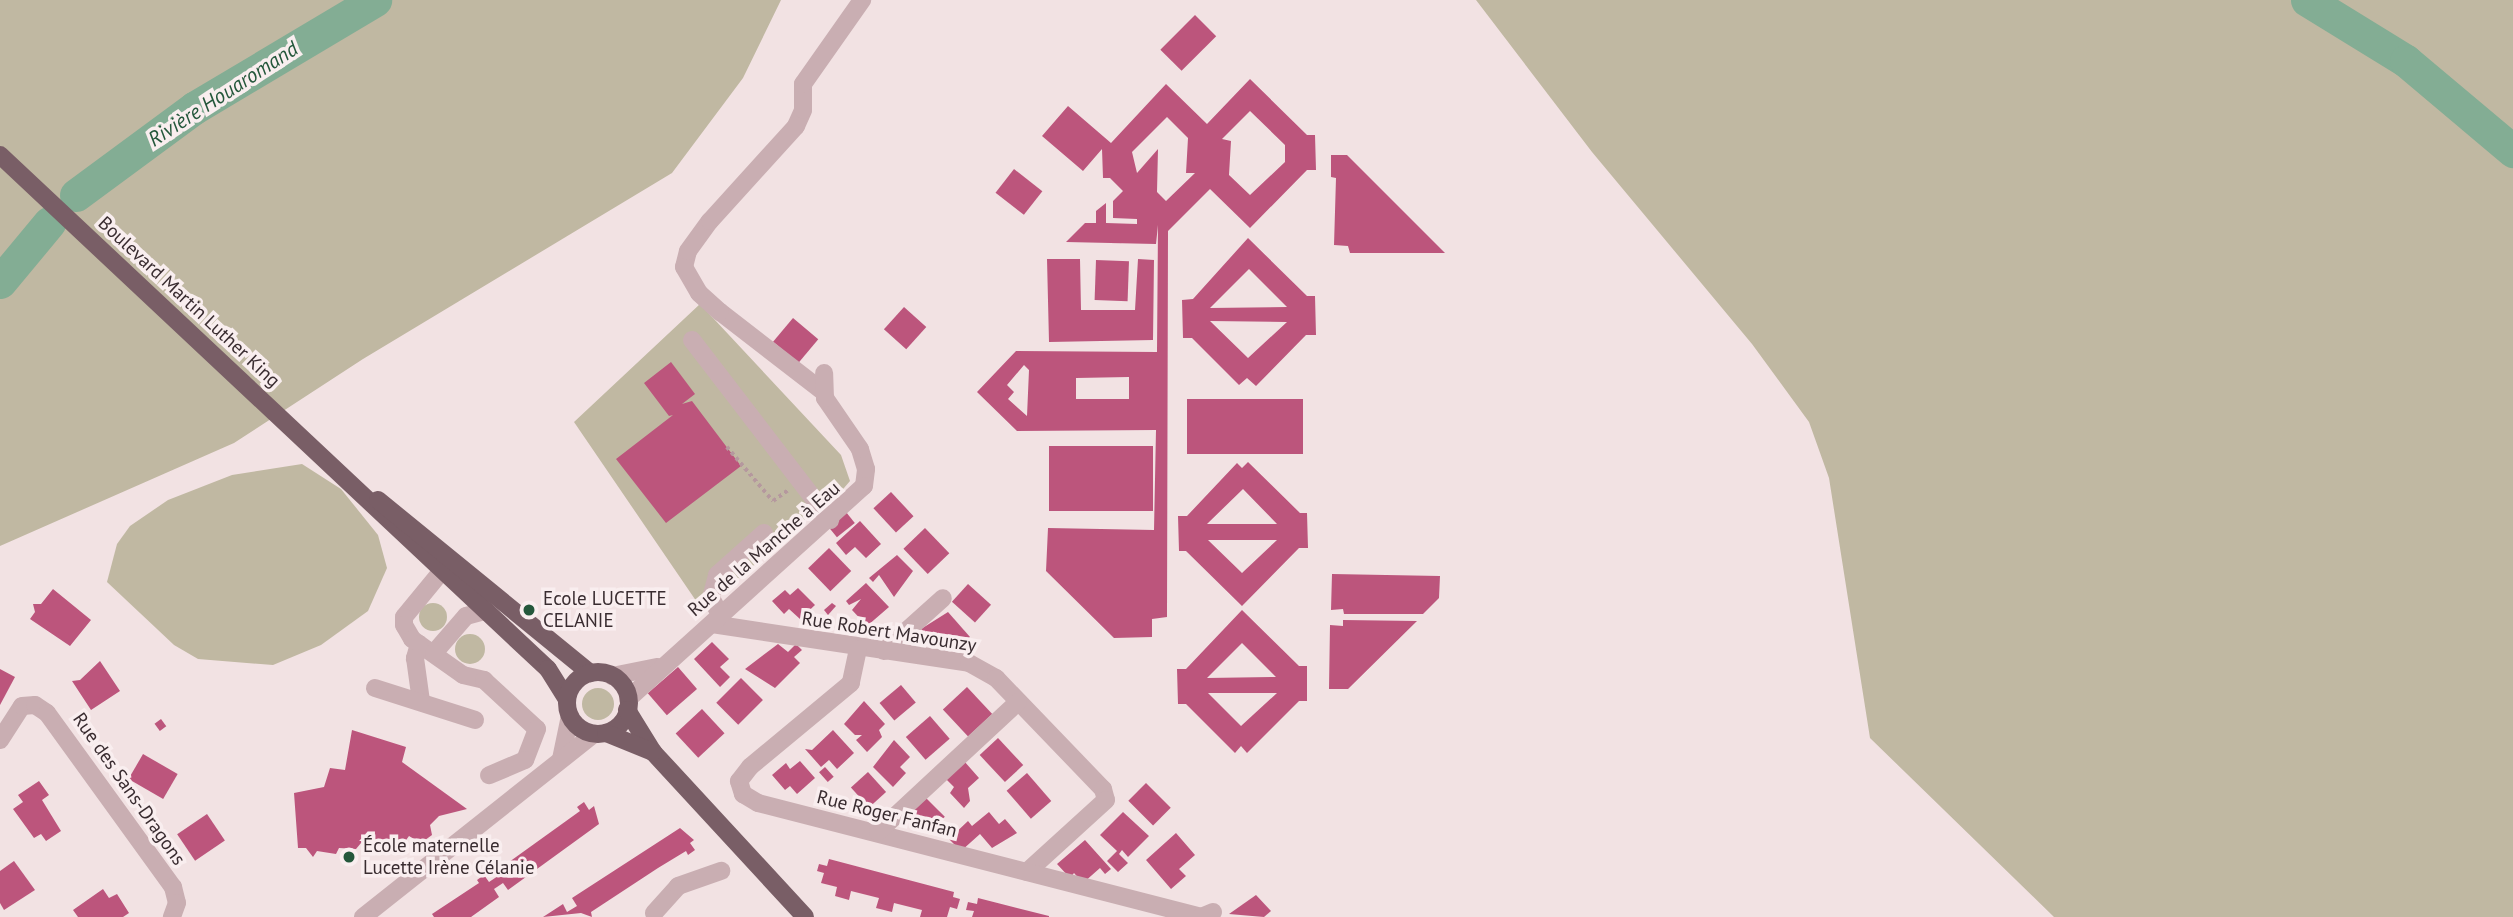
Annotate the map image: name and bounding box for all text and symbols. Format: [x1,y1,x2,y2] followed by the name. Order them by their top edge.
[143,36,303,152] water label: Rivière Houaromand
[93,212,285,392] street label: Boulevard Martin Luther King
[683,477,845,621] street label: Rue de la Manche à Eau
[543,588,667,632] place label: Ecole LUCETTE CELANIE
[521,602,537,618] marker: Ecole LUCETTE CELANIE
[800,607,978,657] street label: Rue Robert Mavounzy
[68,708,190,870] street label: Rue des Sans-Dragons
[815,786,959,842] street label: Rue Roger Fanfan
[363,835,535,879] place label: École maternelle Lucette Irène Célanie
[341,849,357,865] marker: École maternelle Lucette Irène Célanie

